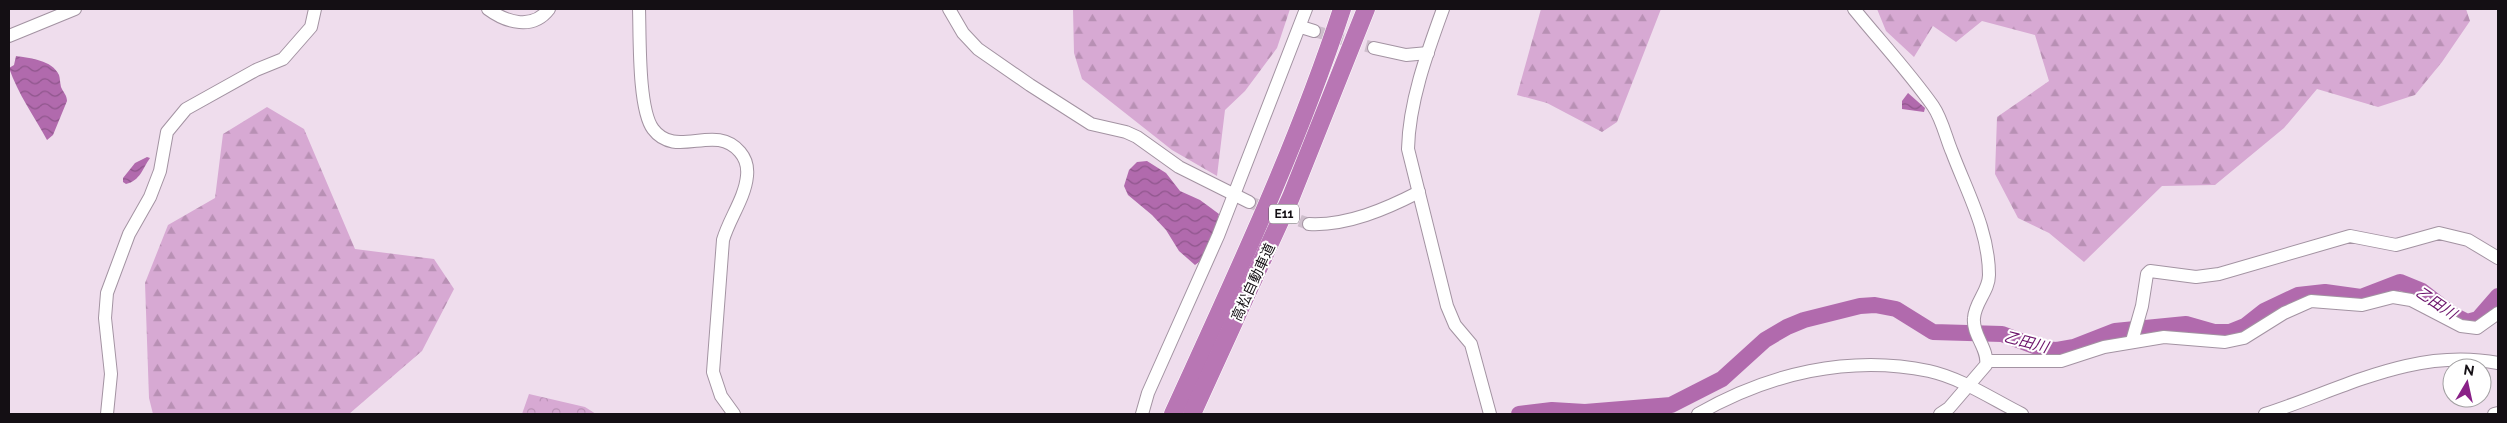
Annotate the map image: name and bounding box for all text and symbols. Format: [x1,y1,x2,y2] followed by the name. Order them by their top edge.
[1269,204,1299,223] road number: E11
[1228,241,1278,323] street label: 高松自動車道
[2412,283,2461,324] water label: 乙田川
[2002,327,2052,357] water label: 乙田川
[2442,358,2492,408] north arrow
[2463,361,2476,379] text: N

